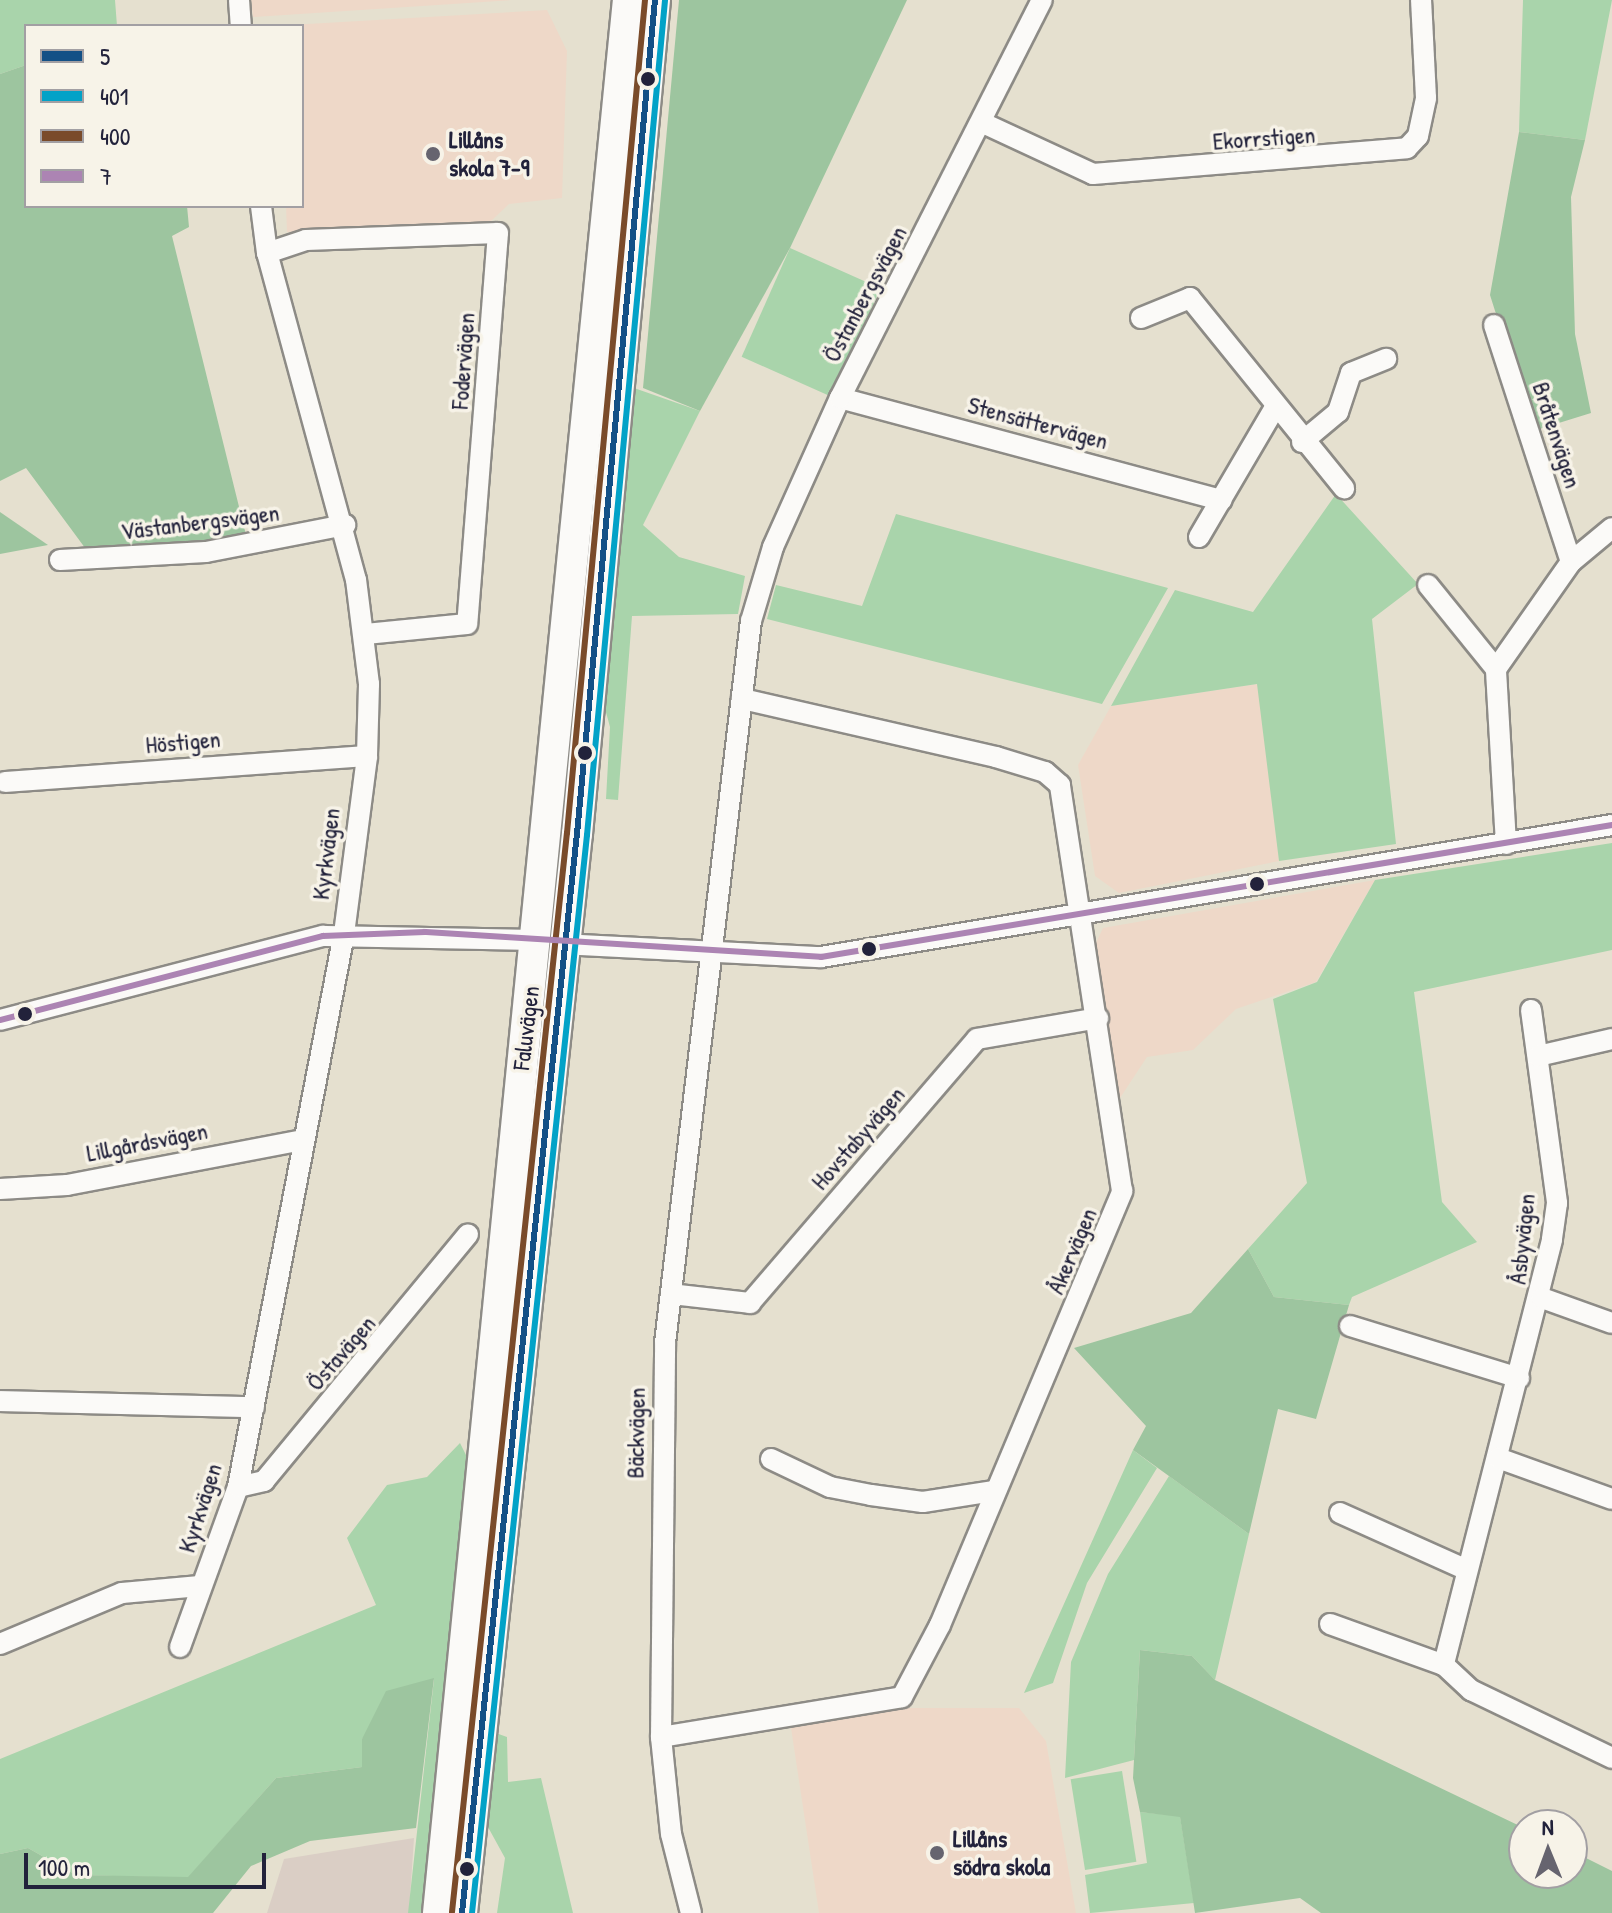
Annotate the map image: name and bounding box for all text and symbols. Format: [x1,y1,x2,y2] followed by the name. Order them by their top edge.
[24,24,304,208] legend
[100,40,110,72] text: 5
[640,71,656,87] unlabelled marker
[100,80,128,112] text: 401
[100,120,131,152] text: 400
[1212,120,1316,156] street label: Ekorrstigen
[449,126,530,182] place label: Lillåns skola 7-9
[424,145,442,163] marker: Lillåns skola 7-9
[100,160,112,192] text: 7
[817,221,913,367] street label: Östanbergsvägen
[445,312,481,410] street label: Fodervägen
[1526,378,1588,492] street label: Bråtenvägen
[965,390,1111,456] street label: Stensättervägen
[119,498,281,546] street label: Västanbergsvägen
[144,724,222,760] street label: Höstigen
[577,745,593,761] unlabelled marker
[306,807,346,901] street label: Kyrkvägen
[1249,876,1265,892] unlabelled marker
[861,941,877,957] unlabelled marker
[507,984,545,1072] street label: Faluvägen
[17,1006,33,1022] unlabelled marker
[805,1080,911,1196] street label: Hovstabyvägen
[84,1116,210,1168] street label: Lillgårdsvägen
[1503,1192,1541,1286] street label: Åsbyvägen
[1041,1204,1103,1298] street label: Åkervägen
[300,1309,382,1397] street label: Östavägen
[621,1387,651,1479] street label: Bäckvägen
[172,1460,228,1556] street label: Kyrkvägen
[1508,1809,1588,1889] north arrow
[1541,1812,1554,1842] text: N
[953,1825,1050,1881] place label: Lillåns södra skola
[28,1837,270,1887] scale bar
[928,1844,946,1862] marker: Lillåns södra skola
[38,1851,90,1883] text: 100 m
[459,1861,475,1877] unlabelled marker

